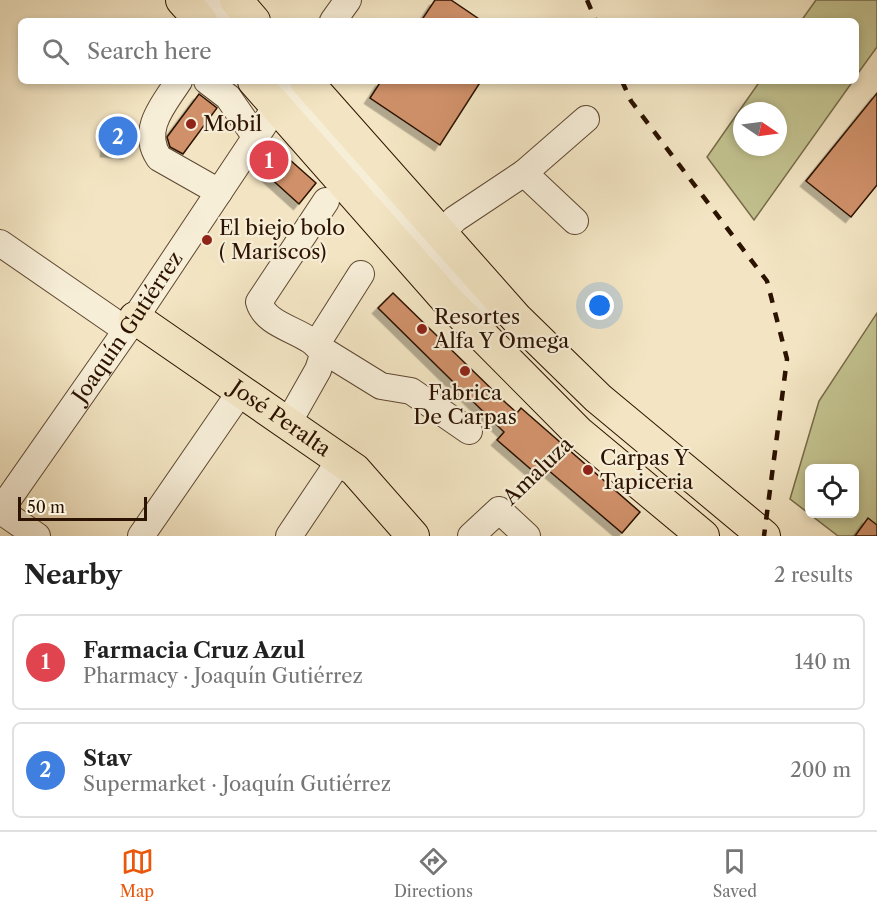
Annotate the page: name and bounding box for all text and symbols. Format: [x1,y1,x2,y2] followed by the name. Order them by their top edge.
[18,18,859,84] search box
[39,35,72,68] icon: search
[87,38,212,65] text: Search here
[733,102,787,156] north arrow
[203,111,262,136] place label: Mobil
[98,114,138,158] pin: 2
[184,117,198,131] marker: Mobil
[250,138,288,182] pin: 1
[219,215,345,264] place label: El biejo bolo ( Mariscos)
[200,233,214,247] marker: El biejo bolo ( Mariscos)
[65,247,188,409] street label: Joaquín Gutiérrez
[585,291,614,320] your location
[433,304,570,353] place label: Resortes Alfa Y Omega
[415,322,429,336] marker: Resortes Alfa Y Omega
[458,364,472,378] marker: Fabrica De Carpas
[224,373,337,462] street label: José Peralta
[413,380,517,429] place label: Fabrica De Carpas
[497,431,578,511] street label: Amaluza
[600,445,694,494] place label: Carpas Y Tapiceria
[581,463,595,477] marker: Carpas Y Tapiceria
[805,464,859,518] map controls
[805,464,859,518] button: locate
[18,494,147,522] scale bar
[27,497,65,517] text: 50 m
[24,559,122,591] text: Nearby
[774,563,853,587] text: 2 results
[83,637,305,664] text: Farmacia Cruz Azul
[41,650,50,674] text: 1
[794,650,851,674] text: 140 m
[83,664,363,688] text: Pharmacy · Joaquín Gutiérrez
[83,745,132,772] text: Stav
[40,758,51,782] text: 2
[790,758,851,782] text: 200 m
[83,772,391,796] text: Supermarket · Joaquín Gutiérrez
[120,845,154,901] tab: Map
[394,845,473,901] tab: Directions
[713,845,757,901] tab: Saved

